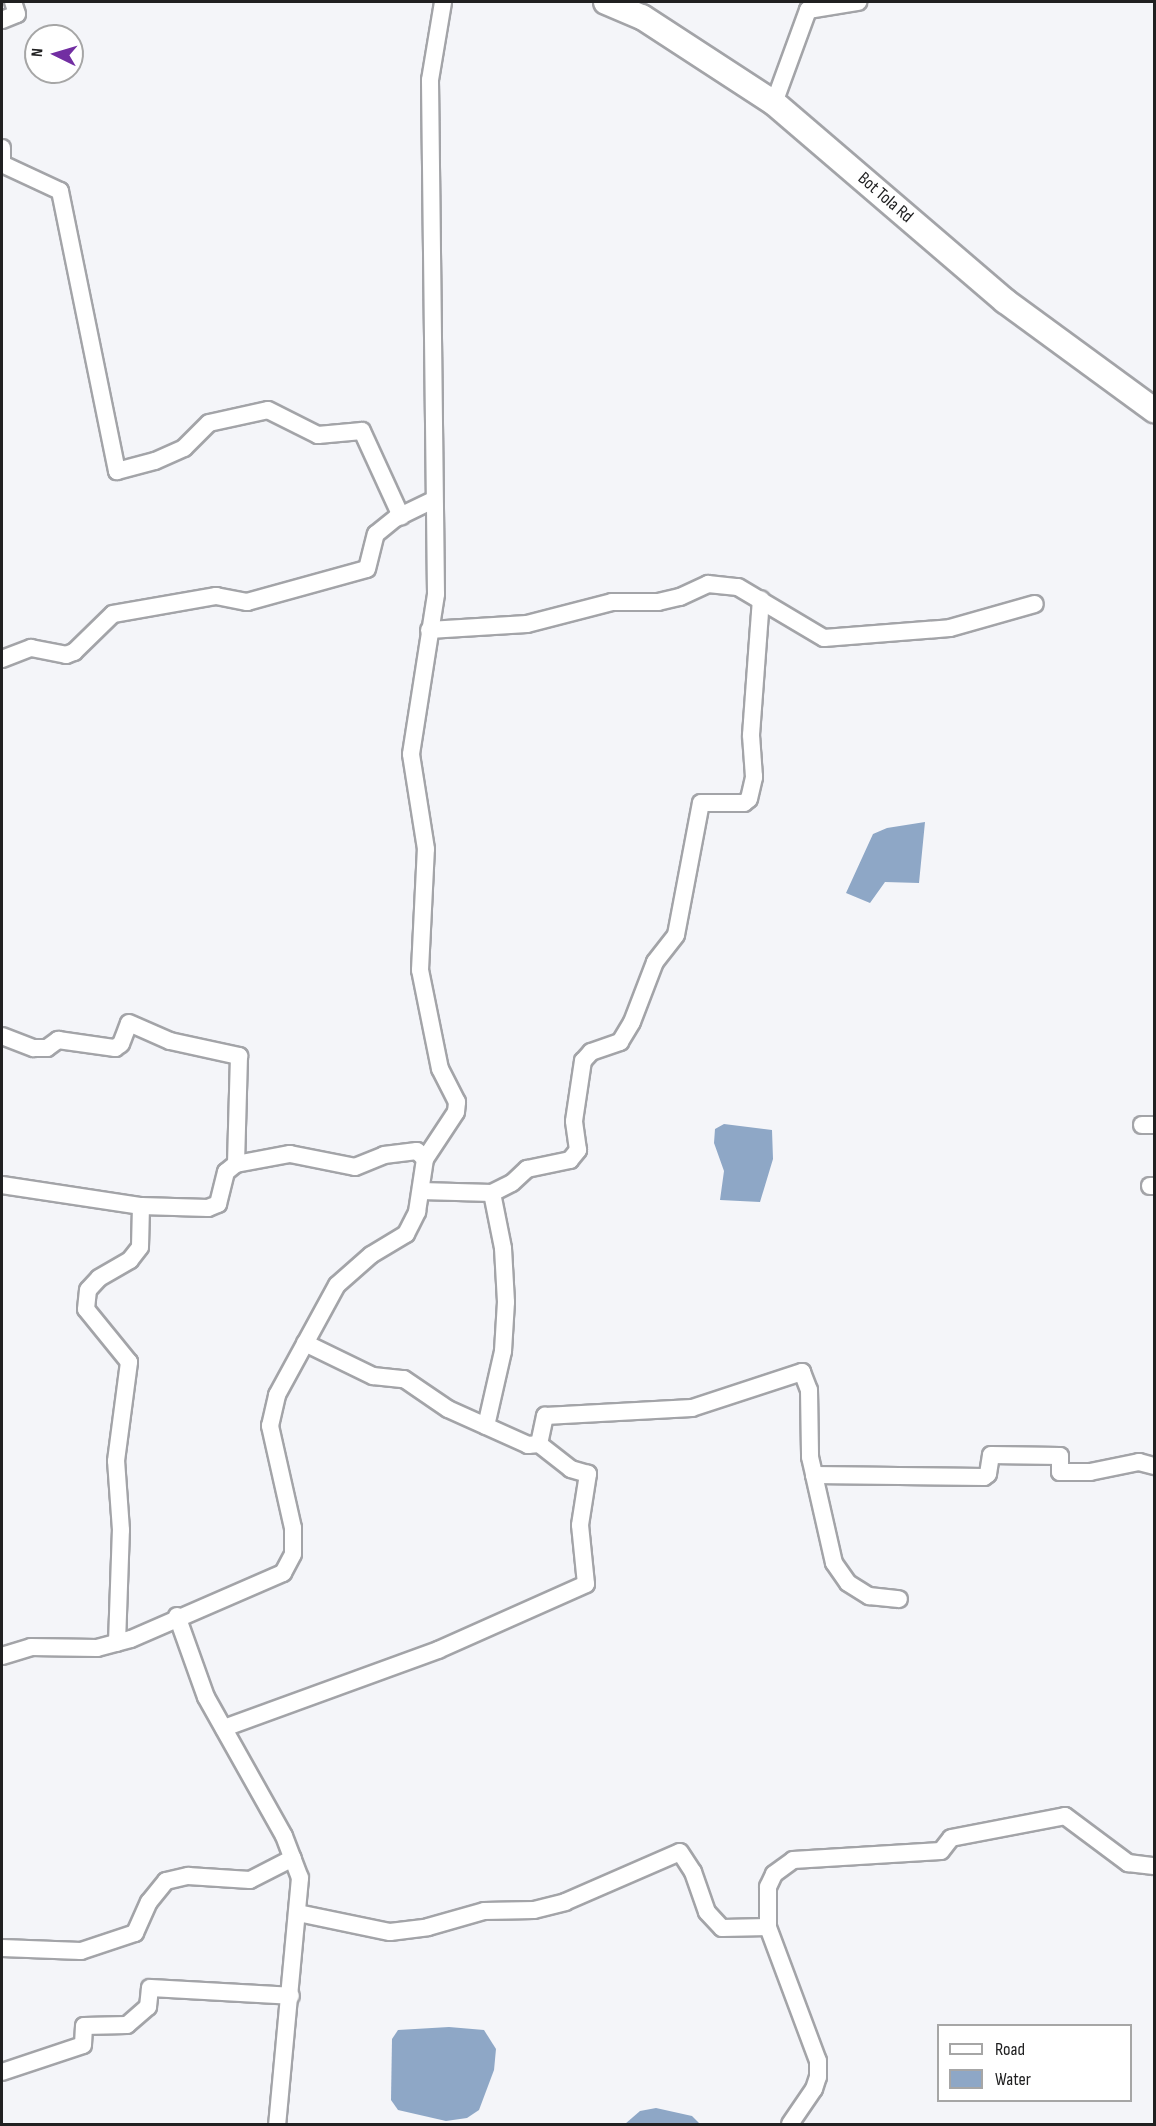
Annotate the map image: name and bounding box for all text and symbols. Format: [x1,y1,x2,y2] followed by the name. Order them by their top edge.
[24,24,84,84] north arrow
[28,47,47,58] text: N
[853,168,917,228] street label: Bot Tola Rd
[937,2024,1132,2102] legend
[995,2039,1025,2060] text: Road
[995,2069,1031,2090] text: Water

